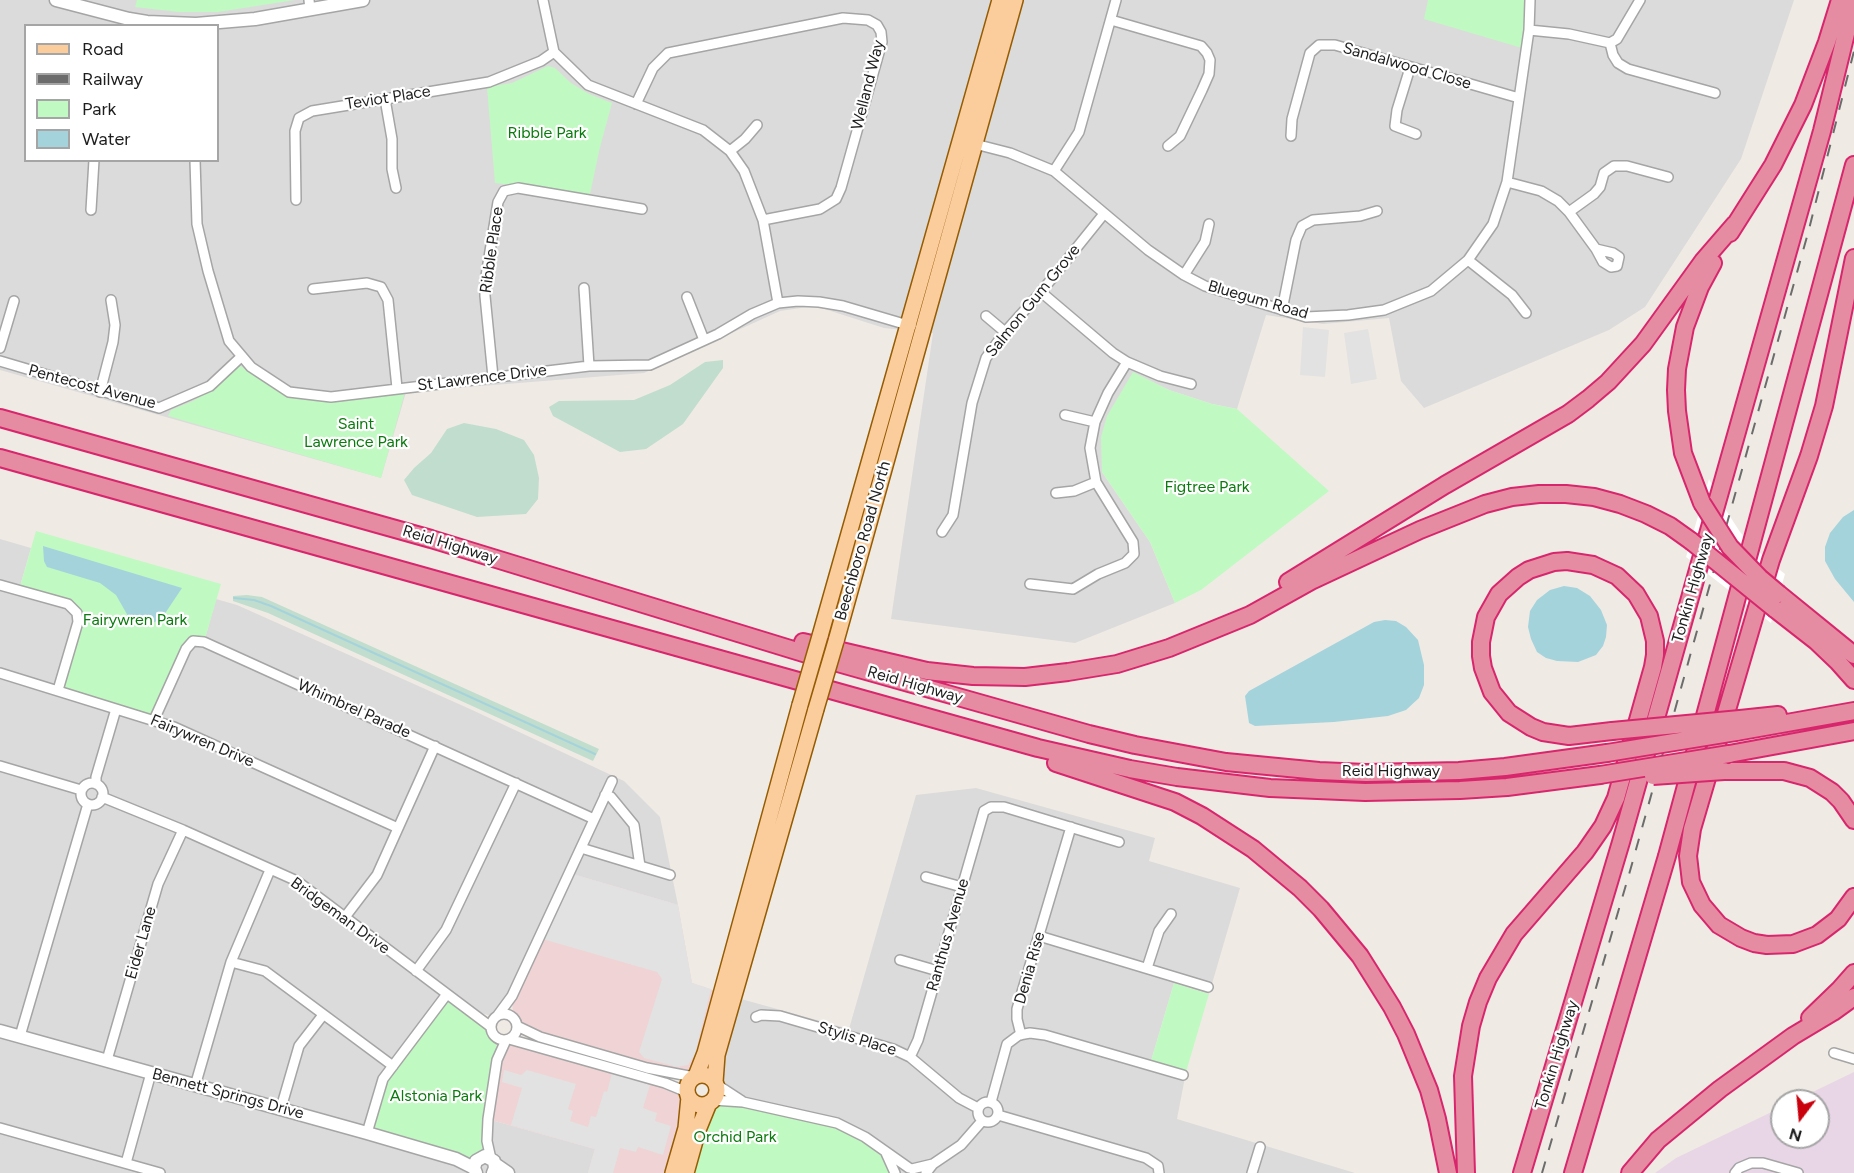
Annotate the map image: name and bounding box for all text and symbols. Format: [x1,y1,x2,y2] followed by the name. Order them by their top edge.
[24,24,219,162] legend
[82,38,123,60] text: Road
[848,38,888,132] street label: Welland Way
[1341,38,1473,94] street label: Sandalwood Close
[82,68,143,90] text: Railway
[344,82,432,114] street label: Teviot Place
[82,98,116,120] text: Park
[507,123,587,143] park label: Ribble Park
[82,128,130,150] text: Water
[476,206,508,294] street label: Ribble Place
[982,241,1084,361] street label: Salmon Gum Grove
[1206,276,1310,324] street label: Bluegum Road
[26,361,158,413] street label: Pentecost Avenue
[416,361,548,395] street label: St Lawrence Drive
[304,414,408,452] park label: Saint Lawrence Park
[831,459,895,623] street label: Beechboro Road North
[1164,477,1250,497] park label: Figtree Park
[400,521,500,569] street label: Reid Highway
[1668,531,1718,645] street label: Tonkin Highway
[83,610,187,630] park label: Fairywren Park
[865,662,965,708] street label: Reid Highway
[295,676,413,742] street label: Whimbrel Parade
[147,711,257,771] street label: Fairywren Drive
[1342,761,1440,781] street label: Reid Highway
[287,874,393,958] street label: Bridgeman Drive
[923,876,973,994] street label: Ranthus Avenue
[121,904,161,982] street label: Eider Lane
[1011,930,1049,1006] street label: Denia Rise
[1531,998,1583,1112] street label: Tonkin Highway
[815,1018,899,1060] street label: Stylis Place
[150,1065,306,1123] street label: Bennett Springs Drive
[390,1086,482,1106] park label: Alstonia Park
[1770,1089,1830,1149] north arrow
[1787,1124,1804,1146] text: N
[694,1127,776,1147] park label: Orchid Park

